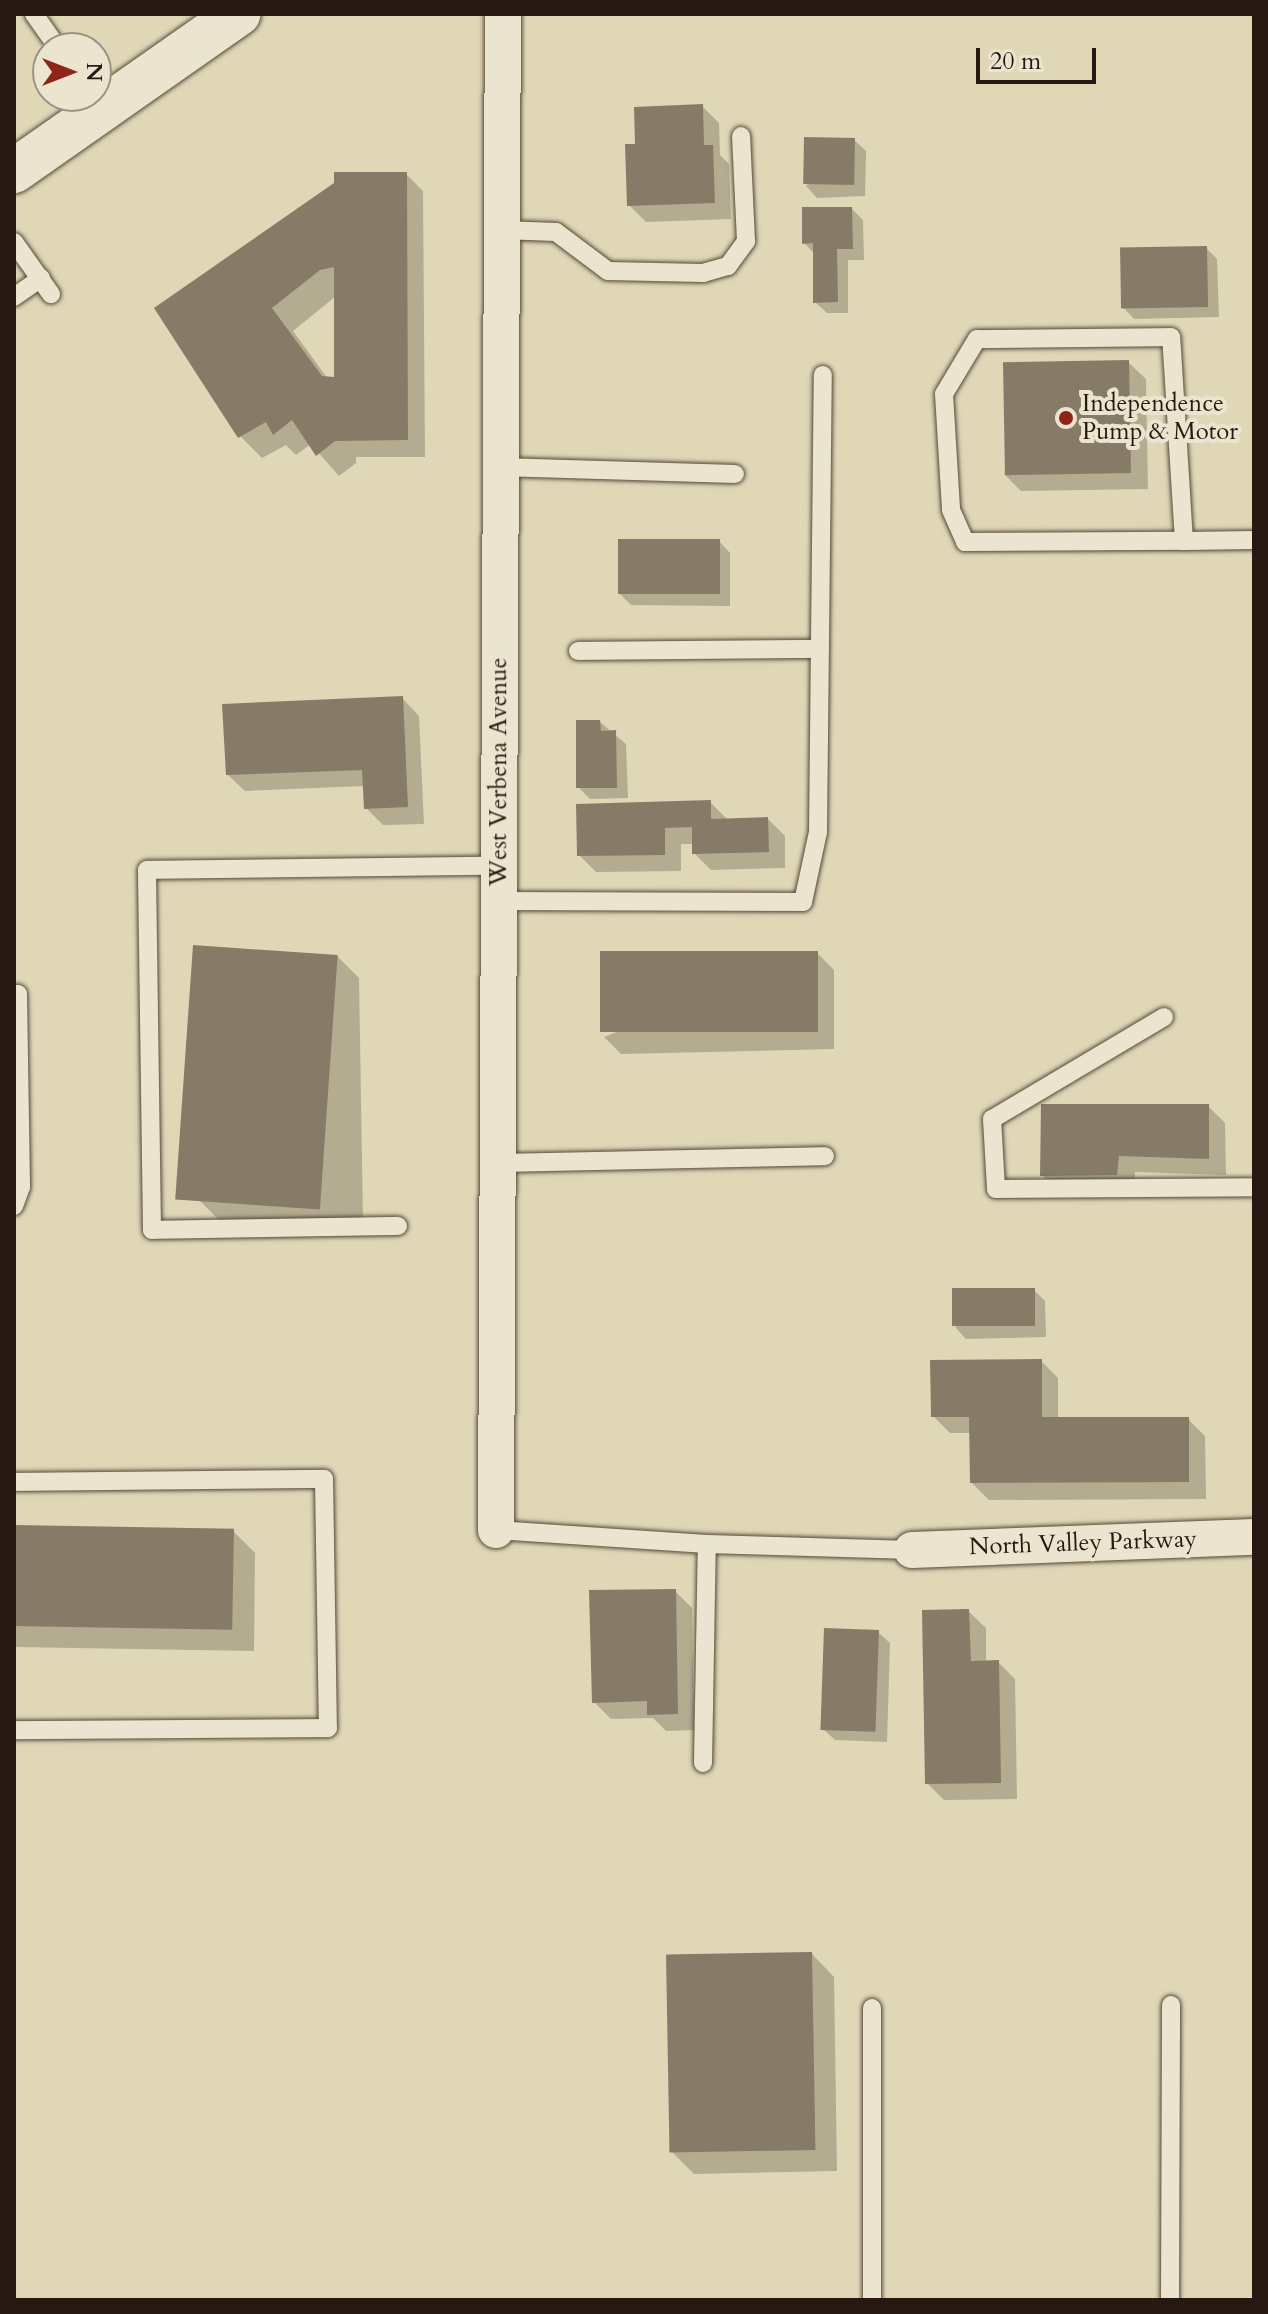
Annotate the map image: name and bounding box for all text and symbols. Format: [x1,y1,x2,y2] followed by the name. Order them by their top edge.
[32,32,112,112] north arrow
[980,32,1100,82] scale bar
[990,45,1041,78] text: 20 m
[79,62,109,82] text: N
[1082,390,1238,446] place label: Independence Pump & Motor
[1057,409,1075,427] marker: Independence Pump & Motor
[485,658,513,886] street label: West Verbena Avenue
[969,1525,1197,1561] street label: North Valley Parkway

